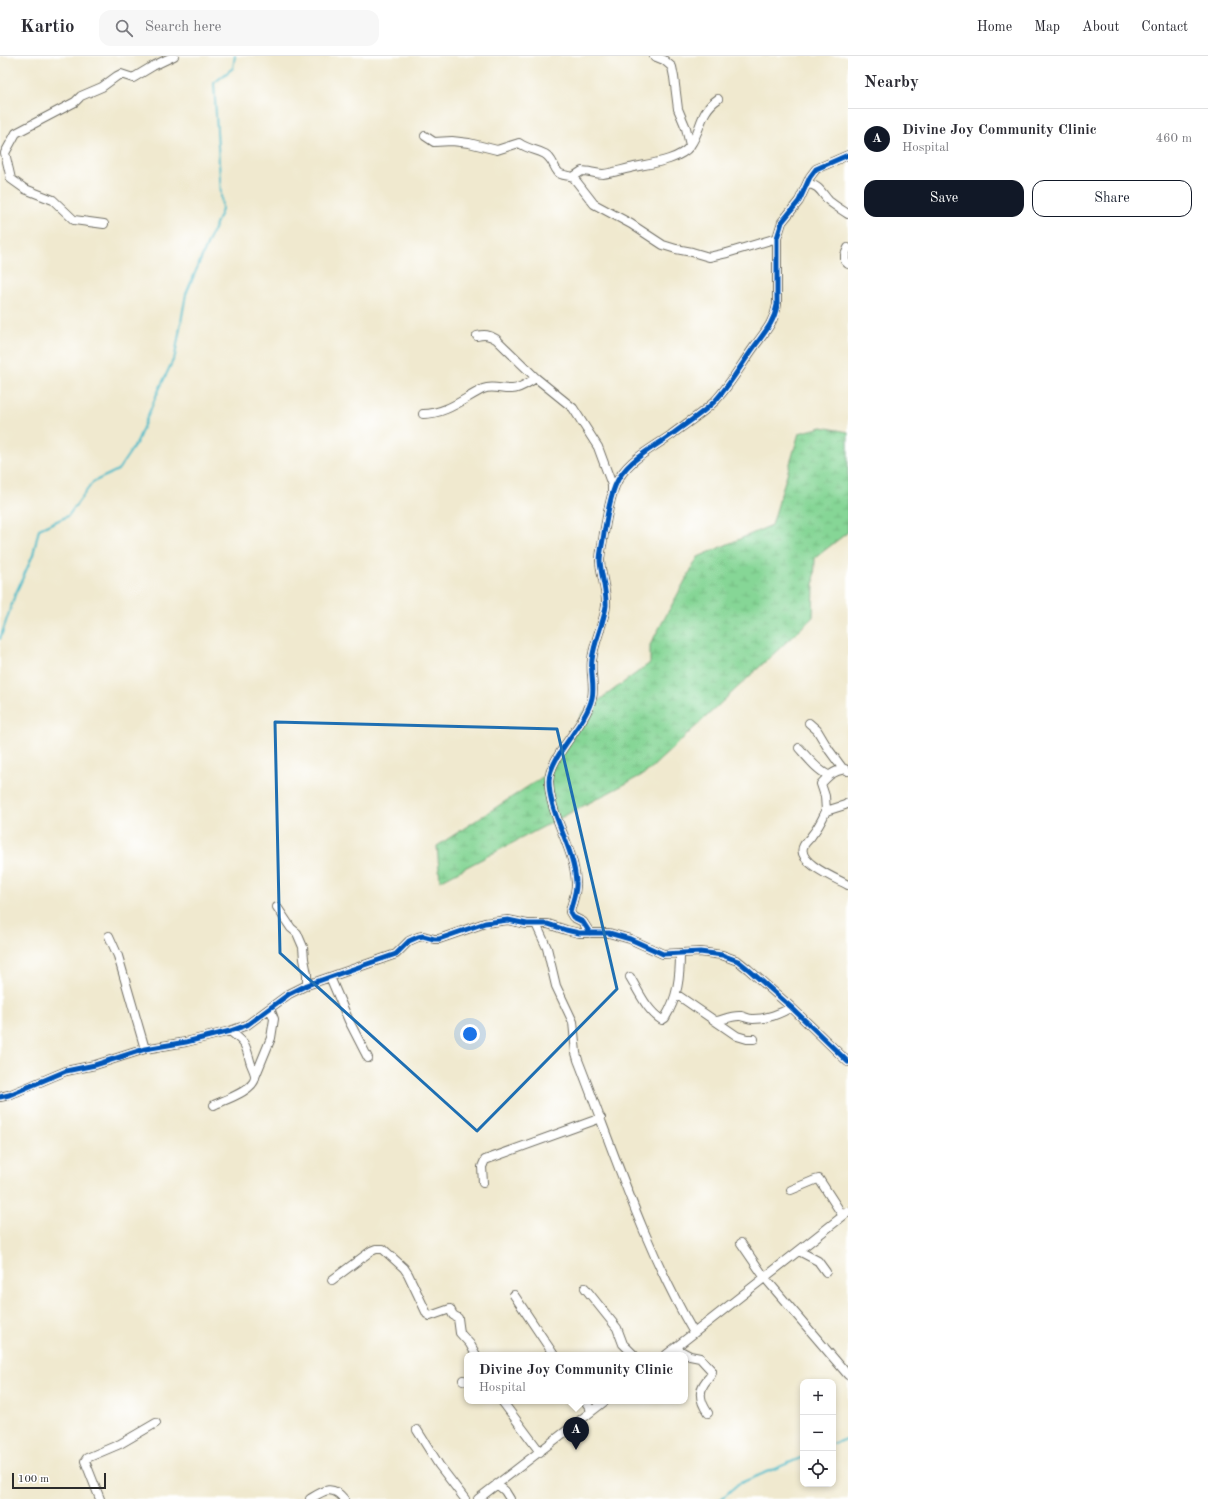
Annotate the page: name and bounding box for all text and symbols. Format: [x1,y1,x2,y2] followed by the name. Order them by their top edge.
[99,10,379,46] search box
[113,17,135,39] icon: search
[20,18,75,37] text: Kartio
[145,20,221,35] text: Search here
[977,20,1012,34] text: Home
[1034,20,1060,34] text: Map
[1082,20,1119,34] text: About
[1141,20,1188,34] text: Contact
[864,74,919,91] text: Nearby
[902,123,1097,138] text: Divine Joy Community Clinic
[872,132,882,145] text: A
[1155,132,1192,145] text: 460 m
[902,141,949,154] text: Hospital
[864,180,1024,217] button: Save
[1032,180,1192,217] button: Share
[460,1024,480,1044] your location
[464,1352,688,1404] popup
[479,1363,673,1378] text: Divine Joy Community Clinic
[800,1379,836,1487] map controls
[800,1379,836,1415] button: +
[479,1381,526,1394] text: Hospital
[800,1415,836,1451] button: −
[563,1417,589,1450] pin: A
[800,1451,836,1487] button: locate
[12,1471,106,1490] scale bar
[18,1474,49,1485] text: 100 m

